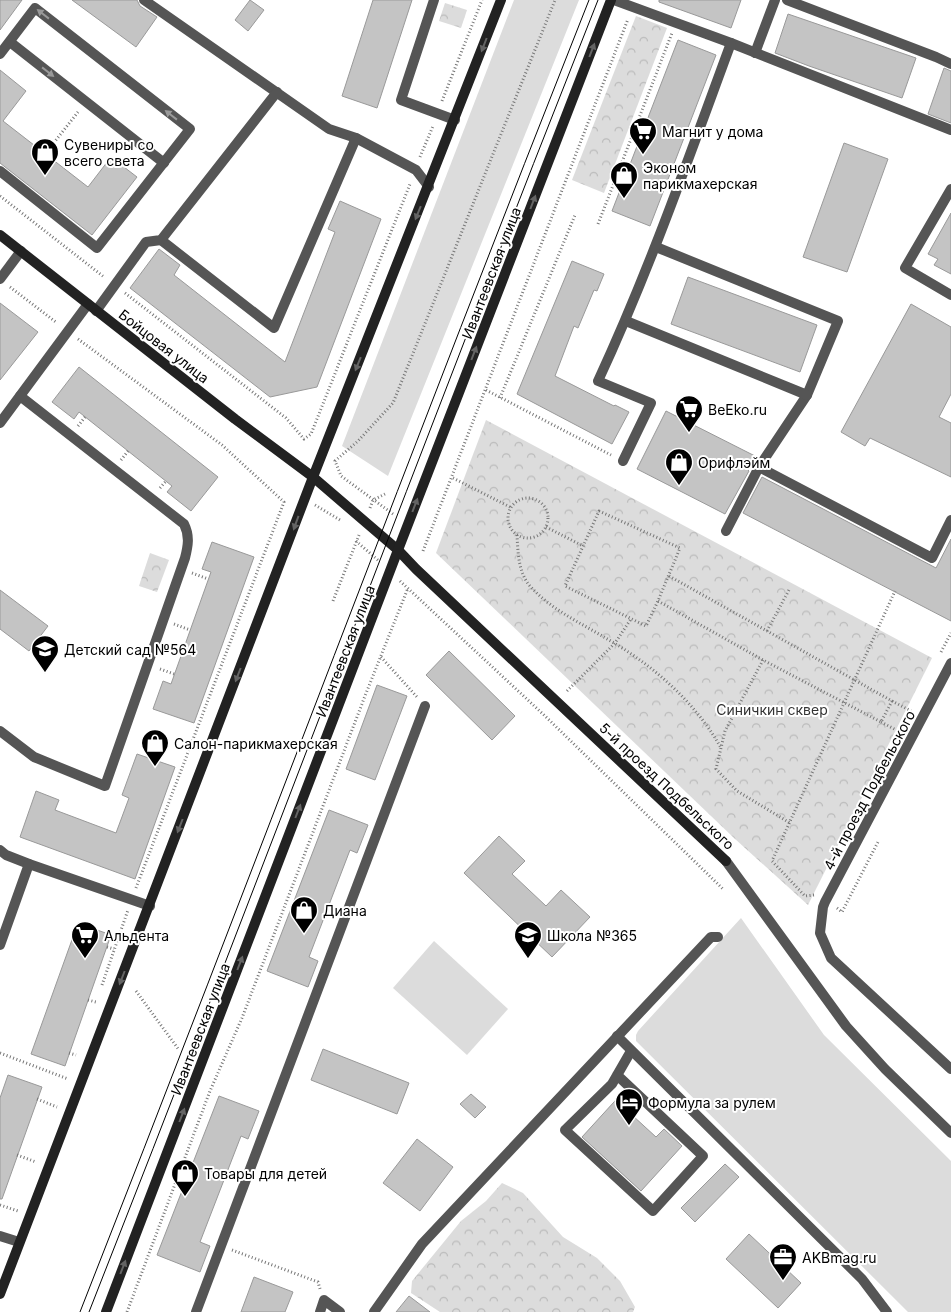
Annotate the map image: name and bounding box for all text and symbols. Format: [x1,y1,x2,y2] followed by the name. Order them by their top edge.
[37,9,50,20] one-way arrow
[479,38,487,53] one-way arrow
[588,43,596,58] one-way arrow
[41,67,55,77] one-way arrow
[165,109,178,120] one-way arrow
[628,116,658,155] supermarket icon: Магнит у дома
[662,123,763,140] place label: Магнит у дома
[64,136,154,169] place label: Сувениры со всего света
[30,137,60,176] shop icon: Сувениры со всего света
[643,159,757,192] place label: Эконом парикмахерская
[609,160,639,199] shop icon: Эконом парикмахерская
[529,194,537,209] one-way arrow
[458,205,524,341] street label: Ивантеевская улица
[414,206,422,221] one-way arrow
[116,306,212,386] street label: Бойцовая улица
[471,346,478,361] one-way arrow
[354,357,362,372] one-way arrow
[674,394,704,433] supermarket icon: BeEko.ru
[708,401,767,418] place label: BeEko.ru
[664,447,694,486] shop icon: Орифлэйм
[698,454,770,471] place label: Орифлэйм
[412,498,420,512] one-way arrow
[292,516,300,531] one-way arrow
[312,583,378,719] street label: Ивантеевская улица
[30,634,60,673] school or university icon: Детский сад №564
[64,641,196,658] place label: Детский сад №564
[234,667,241,682] one-way arrow
[716,701,828,718] park label: Синичкин сквер
[820,707,918,873] street label: 4-й проезд Подбельского
[596,719,738,853] street label: 5-й проезд Подбельского
[140,728,170,767] shop icon: Салон-парикмахерская
[174,735,338,752] place label: Салон-парикмахерская
[295,804,302,819] one-way arrow
[176,819,184,834] one-way arrow
[289,895,319,934] shop icon: Диана
[323,902,367,919] place label: Диана
[70,920,100,959] supermarket icon: Альдента
[513,920,543,959] school or university icon: Школа №365
[104,927,169,944] place label: Альдента
[547,927,637,944] place label: Школа №365
[236,955,244,970] one-way arrow
[167,961,233,1097] street label: Ивантеевская улица
[118,971,126,986] one-way arrow
[614,1087,644,1126] hotel icon: Формула за рулем
[648,1094,776,1111] place label: Формула за рулем
[178,1107,186,1122] one-way arrow
[170,1158,200,1197] shop icon: Товары для детей
[204,1165,327,1182] place label: Товары для детей
[768,1242,798,1281] office icon: AKBmag.ru
[802,1249,877,1266] place label: AKBmag.ru
[120,1259,128,1274] one-way arrow

